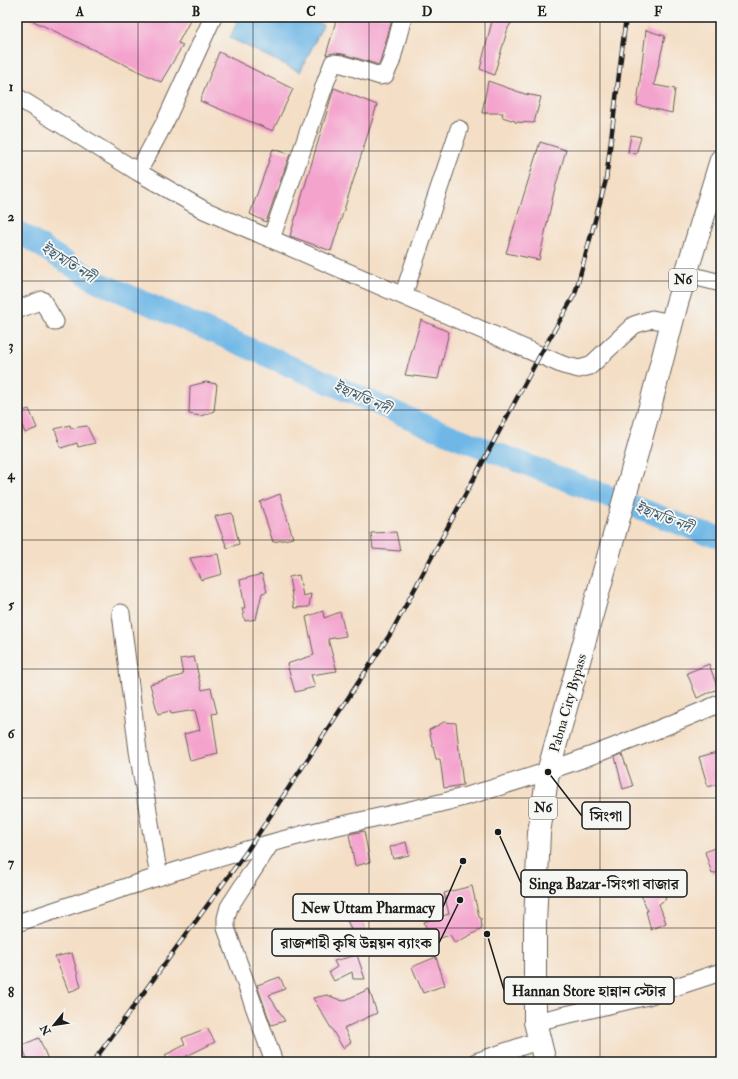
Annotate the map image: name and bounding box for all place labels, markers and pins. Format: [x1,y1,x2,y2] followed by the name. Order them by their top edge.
[582,802,630,829] callout: সিংগা
[521,870,687,897] callout: Singa Bazar-সিংগা বাজার
[293,894,443,921] callout: New Uttam Pharmacy
[272,929,439,956] callout: রাজশাহী কৃষি উন্নয়ন ব্যাংক
[504,977,674,1004] callout: Hannan Store হান্নান স্টোর

